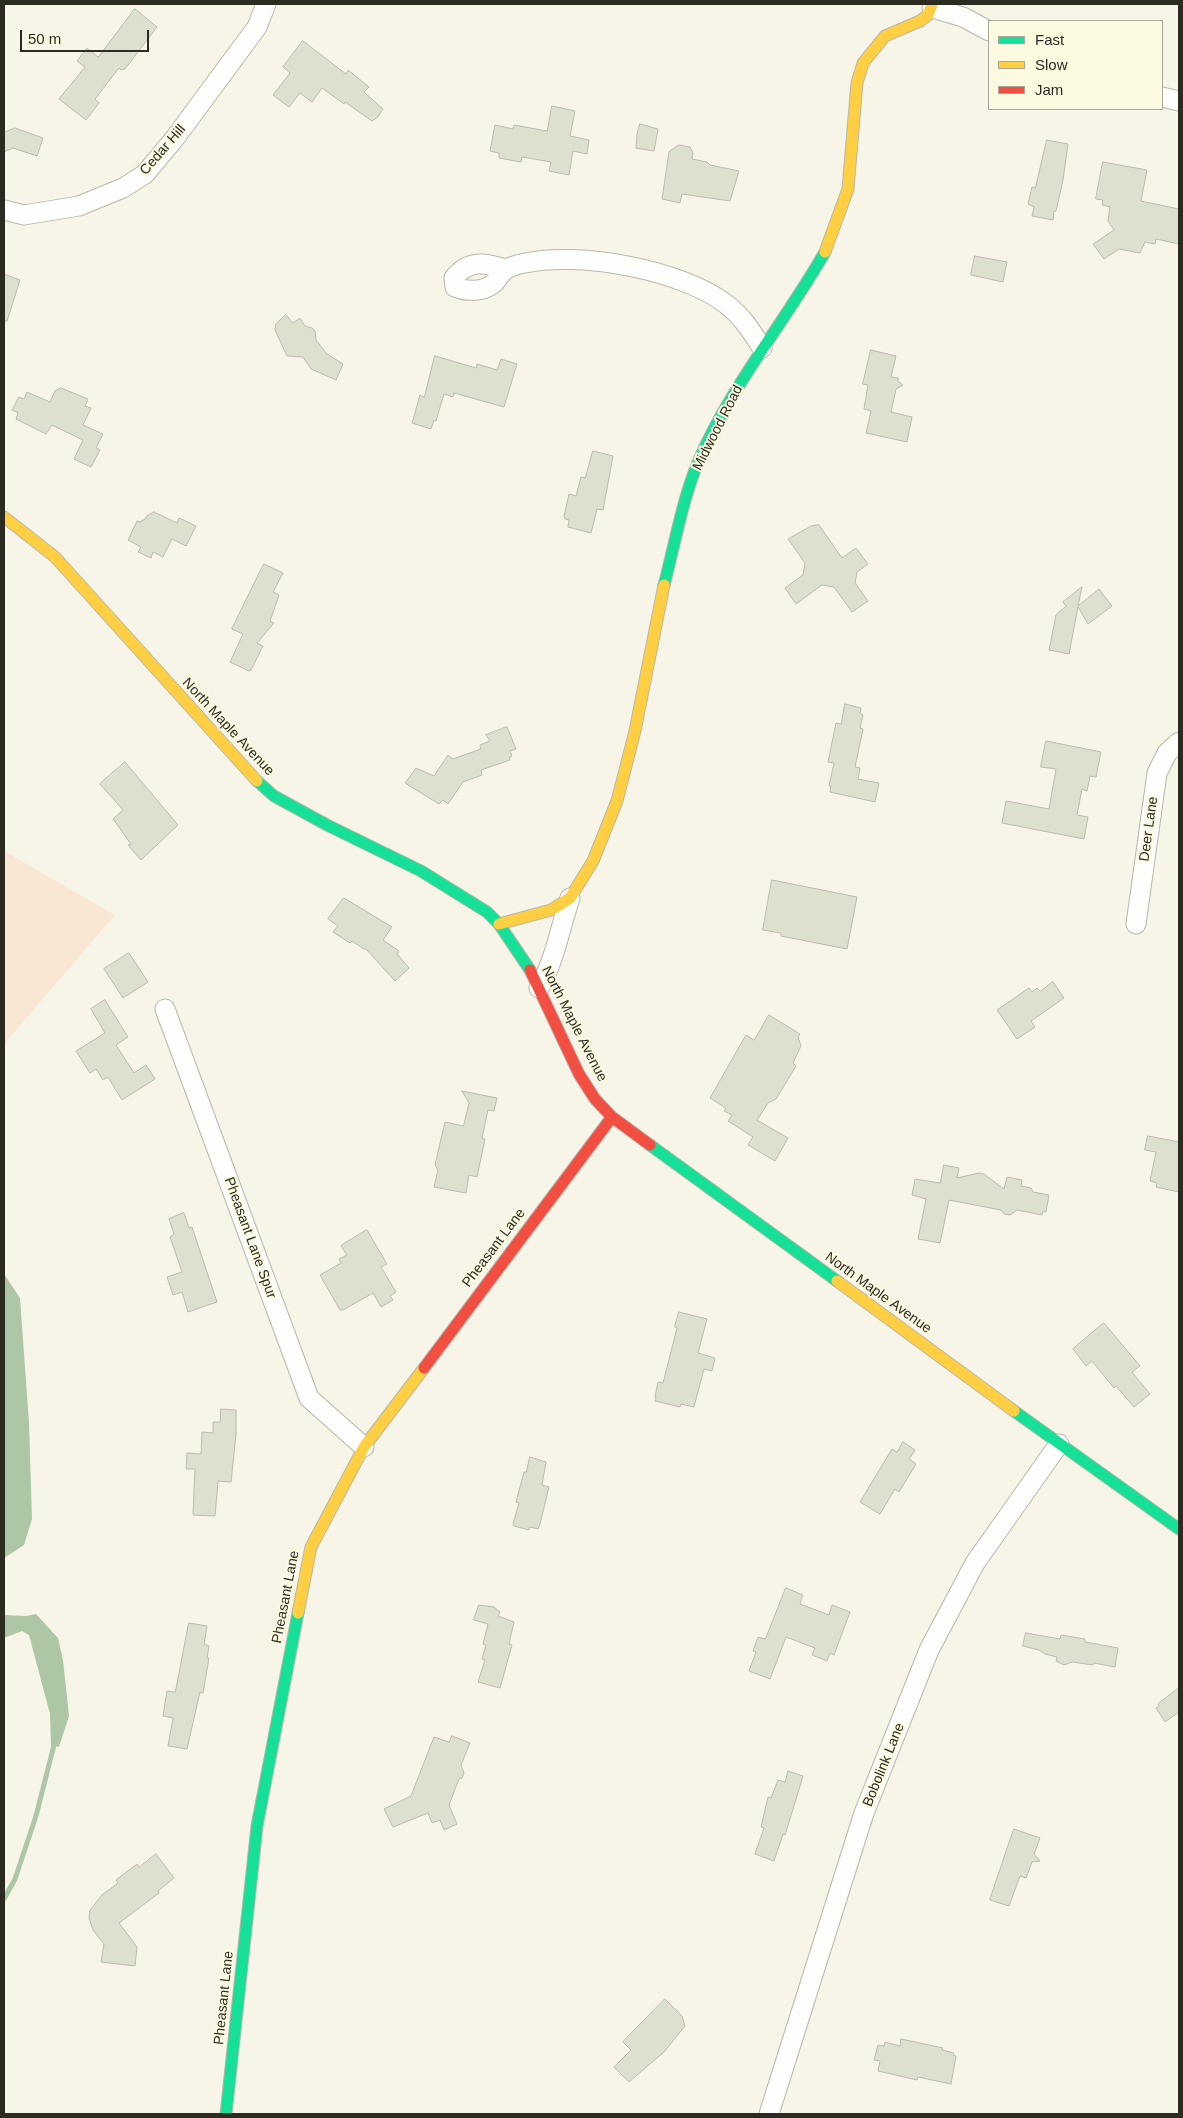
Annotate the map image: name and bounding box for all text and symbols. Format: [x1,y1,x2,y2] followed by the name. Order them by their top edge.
[22,20,151,52] scale bar
[988,20,1163,110] legend
[28,30,61,47] text: 50 m
[1035,31,1064,48] text: Fast
[1035,56,1068,73] text: Slow
[1035,81,1063,98] text: Jam
[136,121,190,179] street label: Cedar Hill
[689,383,747,473] street label: Midwood Road
[178,675,278,779] street label: North Maple Avenue
[1136,795,1162,863] street label: Deer Lane
[538,963,610,1085] street label: North Maple Avenue
[220,1175,280,1301] street label: Pheasant Lane Spur
[459,1205,529,1291] street label: Pheasant Lane
[822,1249,934,1337] street label: North Maple Avenue
[269,1549,303,1645] street label: Pheasant Lane
[860,1721,908,1809] street label: Bobolink Lane
[211,1950,237,2046] street label: Pheasant Lane

